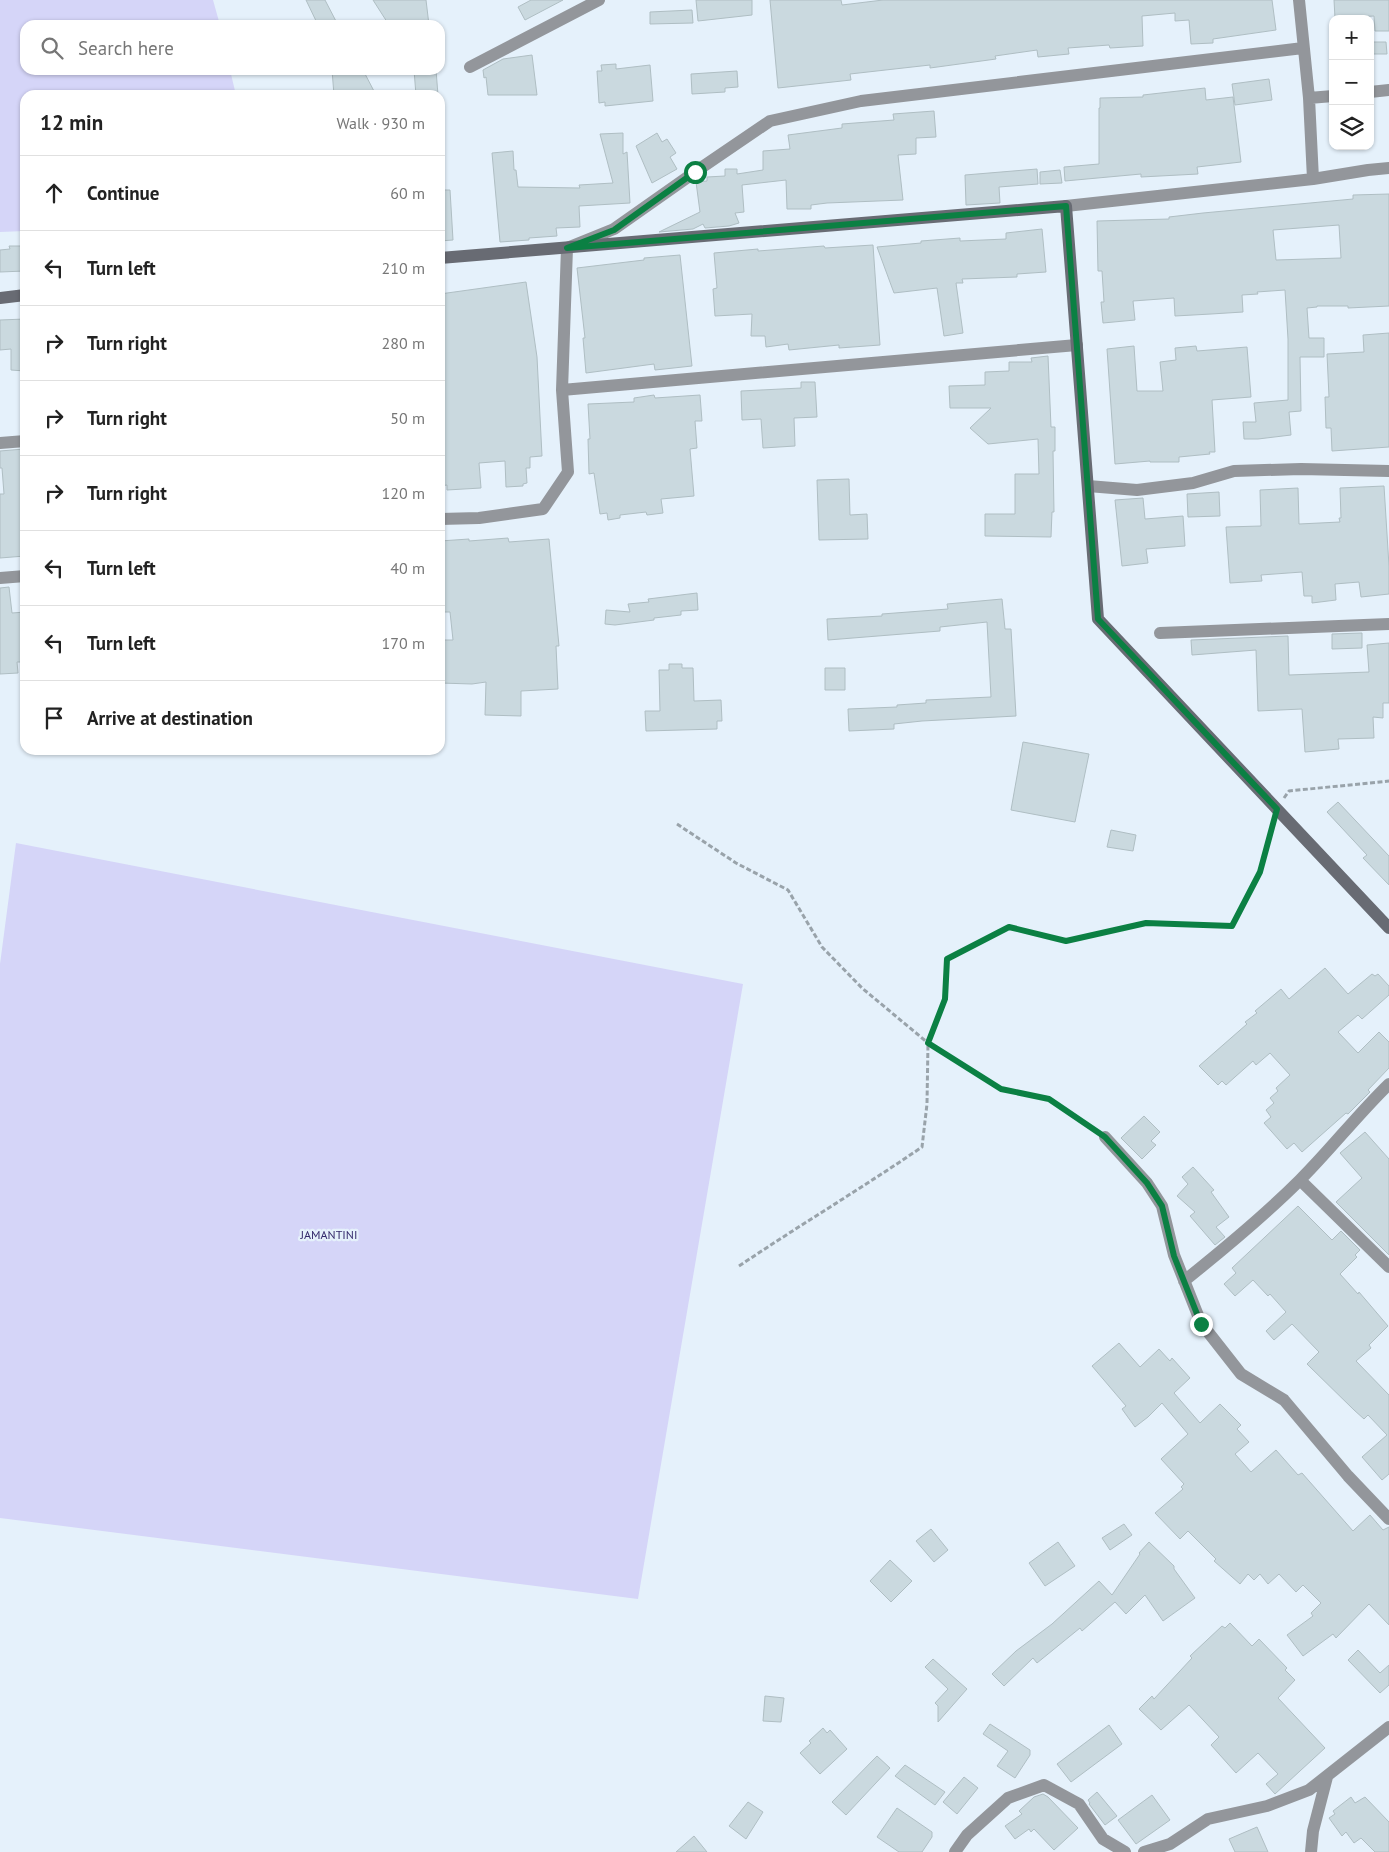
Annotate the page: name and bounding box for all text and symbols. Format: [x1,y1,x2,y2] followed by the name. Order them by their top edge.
[1329,15,1374,150] map controls
[1329,15,1374,60] button: +
[20,20,445,75] search box
[38,34,66,62] icon: search
[78,36,174,60] text: Search here
[1329,60,1374,105] button: −
[1329,105,1374,150] button: layers
[40,109,103,136] text: 12 min
[336,113,425,133] text: Walk · 930 m
[684,161,707,184] route start
[40,179,68,207] icon: ahead
[87,181,159,205] text: Continue
[390,183,425,203] text: 60 m
[40,254,68,282] icon: left
[87,256,156,280] text: Turn left
[382,258,425,278] text: 210 m
[40,329,68,357] icon: right
[87,331,167,355] text: Turn right
[382,333,425,353] text: 280 m
[40,404,68,432] icon: right
[87,406,167,430] text: Turn right
[390,408,425,428] text: 50 m
[40,479,68,507] icon: right
[87,481,167,505] text: Turn right
[382,483,425,503] text: 120 m
[40,554,68,582] icon: left
[87,556,156,580] text: Turn left
[390,558,425,578] text: 40 m
[40,629,68,657] icon: left
[87,631,156,655] text: Turn left
[382,633,425,653] text: 170 m
[40,704,68,732] icon: arrive
[87,706,253,730] text: Arrive at destination
[300,1227,357,1242] park label: JAMANTINI
[1190,1313,1213,1336] route end

